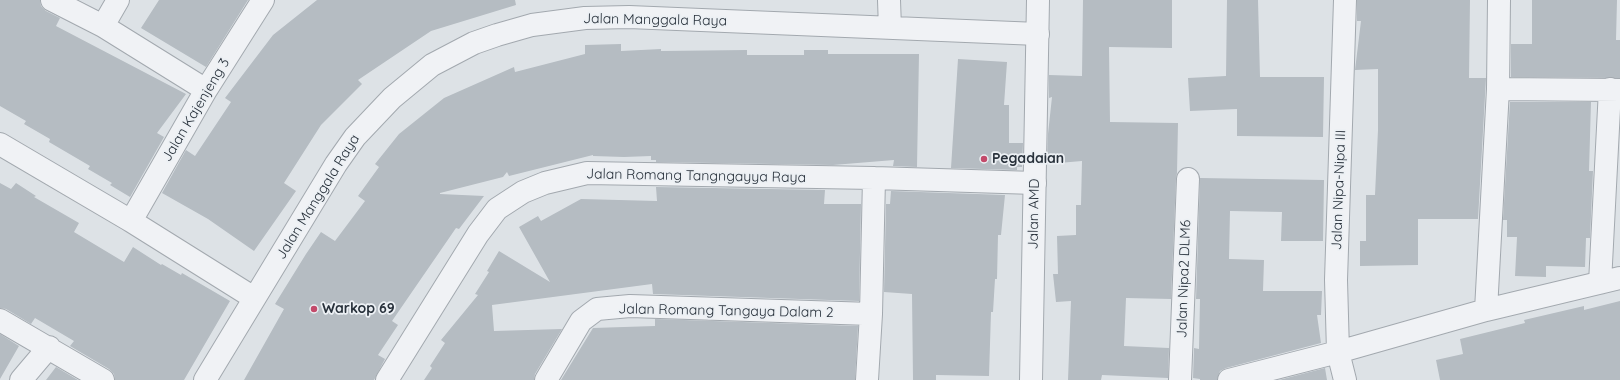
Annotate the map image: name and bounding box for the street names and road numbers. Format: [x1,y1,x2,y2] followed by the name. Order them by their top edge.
[583,10,727,30] street label: Jalan Manggala Raya
[159,55,233,165] street label: Jalan Kajenjeng 3
[1329,130,1349,250] street label: Jalan Nipa-Nipa III
[273,131,363,263] street label: Jalan Manggala Raya
[586,166,806,186] street label: Jalan Romang Tangngayya Raya
[1025,178,1043,250] street label: Jalan AMD
[1174,220,1194,338] street label: Jalan Nipa2 DLM6
[618,301,834,321] street label: Jalan Romang Tangaya Dalam 2

